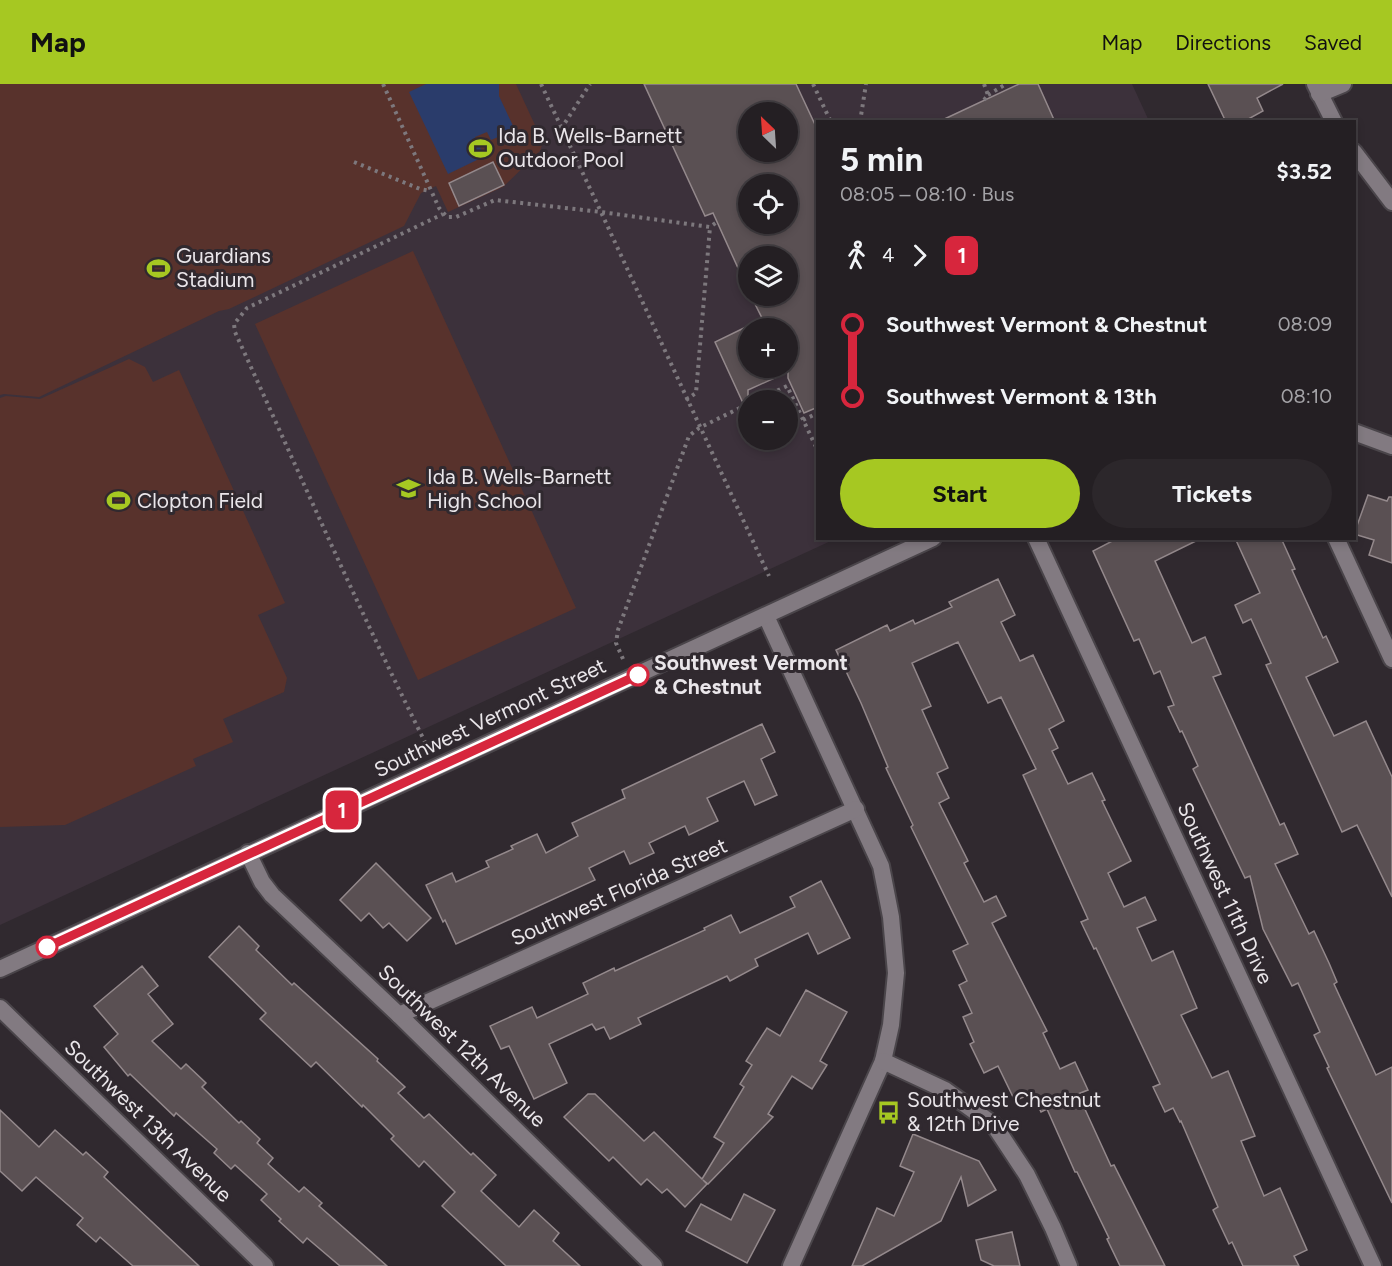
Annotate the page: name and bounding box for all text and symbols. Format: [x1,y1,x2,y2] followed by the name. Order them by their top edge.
[30,25,86,59] text: Map
[1101,30,1142,55] text: Map
[1175,30,1271,55] text: Directions
[1304,30,1362,55] text: Saved
[738,102,798,162] north arrow
[738,102,798,450] map controls
[498,123,683,172] place label: Ida B. Wells-Barnett Outdoor Pool
[467,135,493,161] sports icon: Ida B. Wells-Barnett Outdoor Pool
[840,140,923,179] text: 5 min
[1277,158,1332,185] text: $3.52
[738,174,798,234] button: locate
[840,182,1014,206] text: 08:05 – 08:10 · Bus
[840,239,873,272] icon: walk
[903,239,936,272] icon: forward
[176,243,271,292] place label: Guardians Stadium
[882,243,894,267] text: 4
[957,243,966,268] text: 1
[738,246,798,306] button: layers
[145,255,171,281] sports icon: Guardians Stadium
[886,311,1207,338] text: Southwest Vermont & Chestnut
[1278,312,1332,336] text: 08:09
[738,318,798,378] button: +
[886,383,1157,410] text: Southwest Vermont & 13th
[1281,384,1332,408] text: 08:10
[738,390,798,450] button: −
[840,459,1080,528] button: Start
[1092,459,1332,528] button: Tickets
[427,464,612,513] place label: Ida B. Wells-Barnett High School
[396,476,422,502] school or university icon: Ida B. Wells-Barnett High School
[106,488,132,514] sports icon: Clopton Field
[137,488,263,513] place label: Clopton Field
[654,650,848,699] place label: Southwest Vermont & Chestnut
[370,653,610,782] street label: Southwest Vermont Street
[627,664,649,686] marker: Southwest Vermont & Chestnut
[322,790,362,830] line badge: 1
[338,798,346,823] text: 1
[1172,798,1279,988] street label: Southwest 11th Drive
[507,832,731,951] street label: Southwest Florida Street
[36,936,58,958] unlabelled marker
[373,959,551,1132] street label: Southwest 12th Avenue
[60,1034,237,1207] street label: Southwest 13th Avenue
[907,1087,1101,1136] place label: Southwest Chestnut & 12th Drive
[876,1099,902,1125] bus stop icon: Southwest Chestnut & 12th Drive

